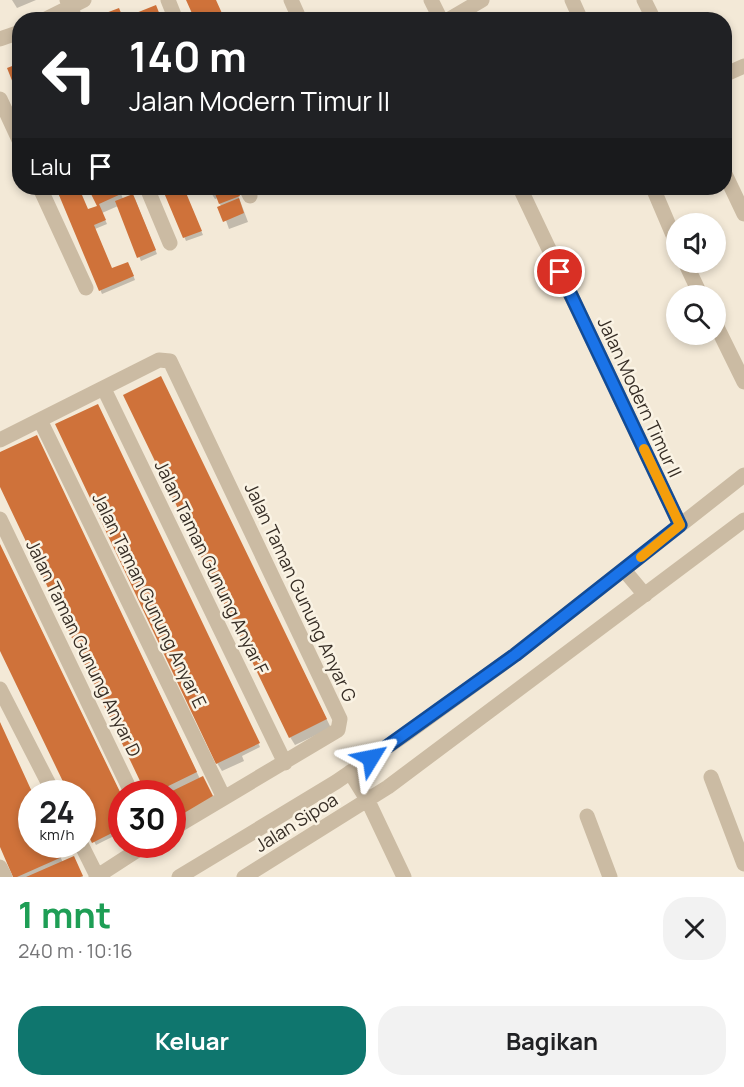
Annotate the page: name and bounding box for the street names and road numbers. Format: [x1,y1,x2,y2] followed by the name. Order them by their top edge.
[592,313,688,481] street label: Jalan Modern Timur II
[150,456,274,678] street label: Jalan Taman Gunung Anyar F
[240,479,363,706] street label: Jalan Taman Gunung Anyar G
[87,488,213,712] street label: Jalan Taman Gunung Anyar E
[21,535,147,761] street label: Jalan Taman Gunung Anyar D
[250,787,342,857] street label: Jalan Sipoa

